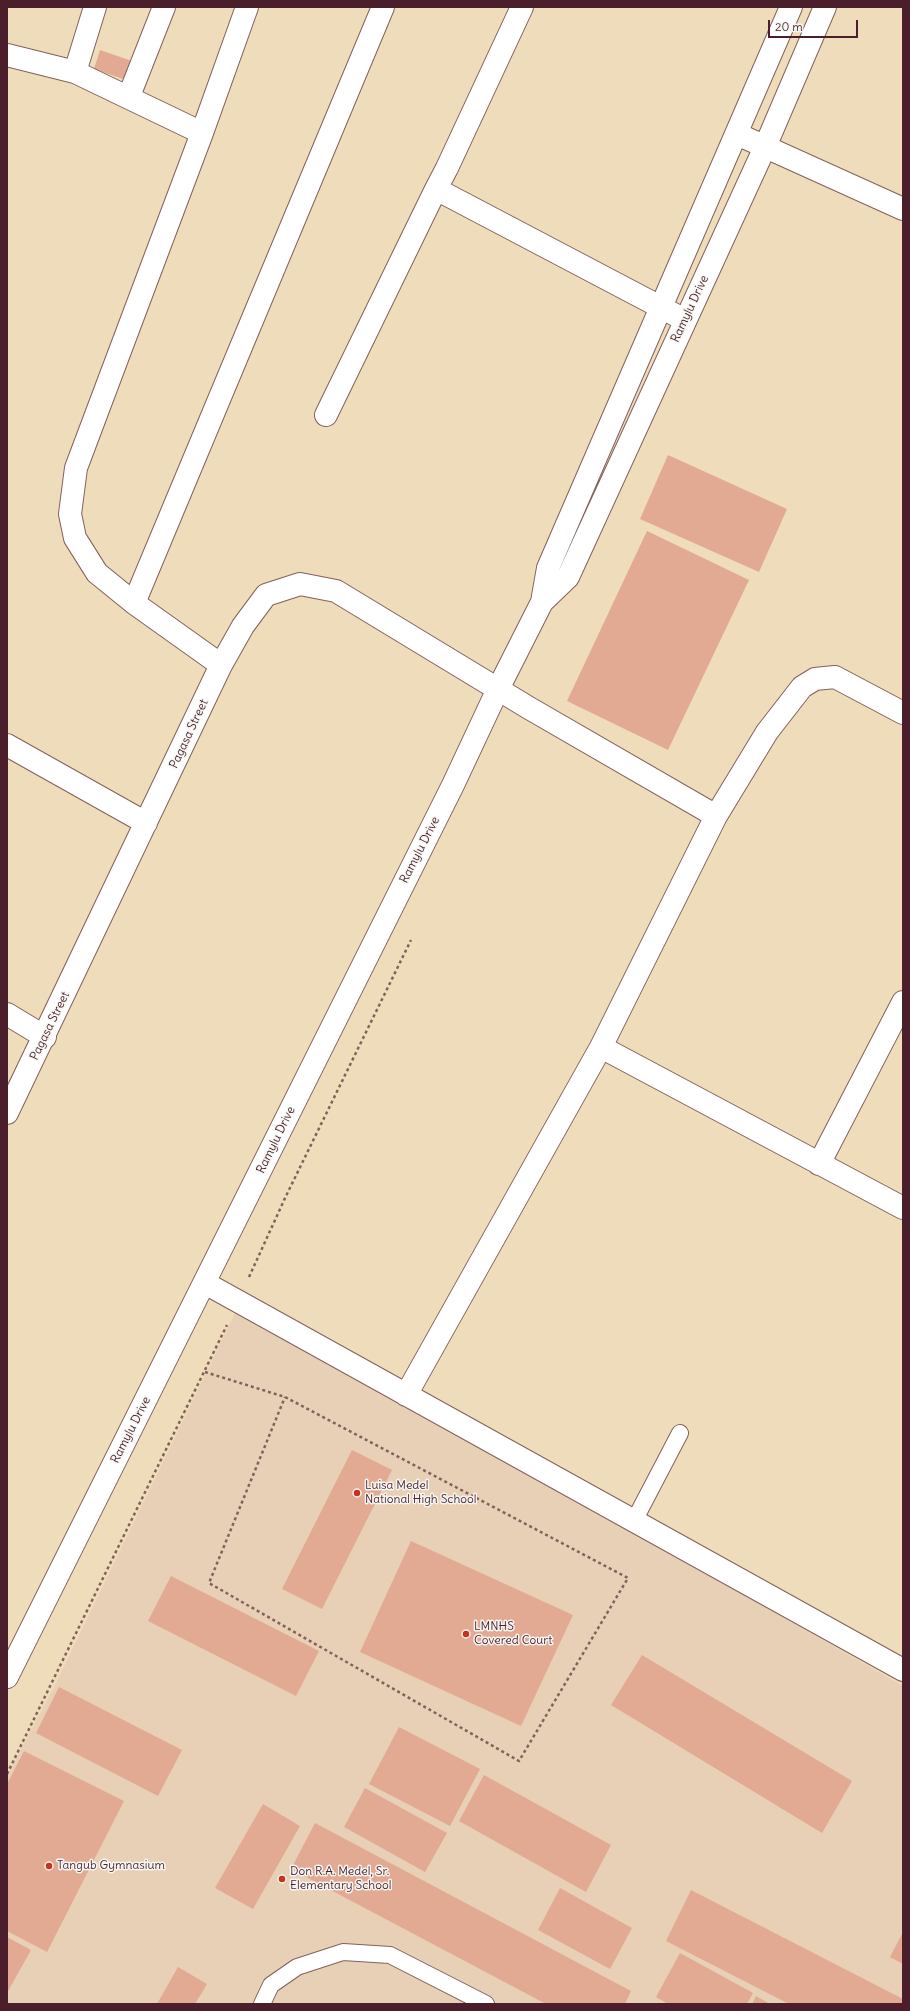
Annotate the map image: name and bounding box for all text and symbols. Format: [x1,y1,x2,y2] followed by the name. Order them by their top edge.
[770,12,860,38] scale bar
[775,19,803,34] text: 20 m
[668,273,712,345] street label: Ramylu Drive
[167,697,211,771] street label: Pagasa Street
[397,814,443,886] street label: Ramylu Drive
[27,989,73,1063] street label: Pagasa Street
[254,1104,298,1176] street label: Ramylu Drive
[108,1394,154,1466] street label: Ramylu Drive
[365,1479,477,1507] place label: Luisa Medel National High School
[352,1488,362,1498] marker: Luisa Medel National High School
[474,1620,552,1648] place label: LMNHS Covered Court
[461,1629,471,1639] marker: LMNHS Covered Court
[57,1859,165,1873] place label: Tangub Gymnasium
[44,1861,54,1871] marker: Tangub Gymnasium
[290,1865,391,1893] place label: Don R.A. Medel, Sr. Elementary School
[277,1874,287,1884] marker: Don R.A. Medel, Sr. Elementary School

